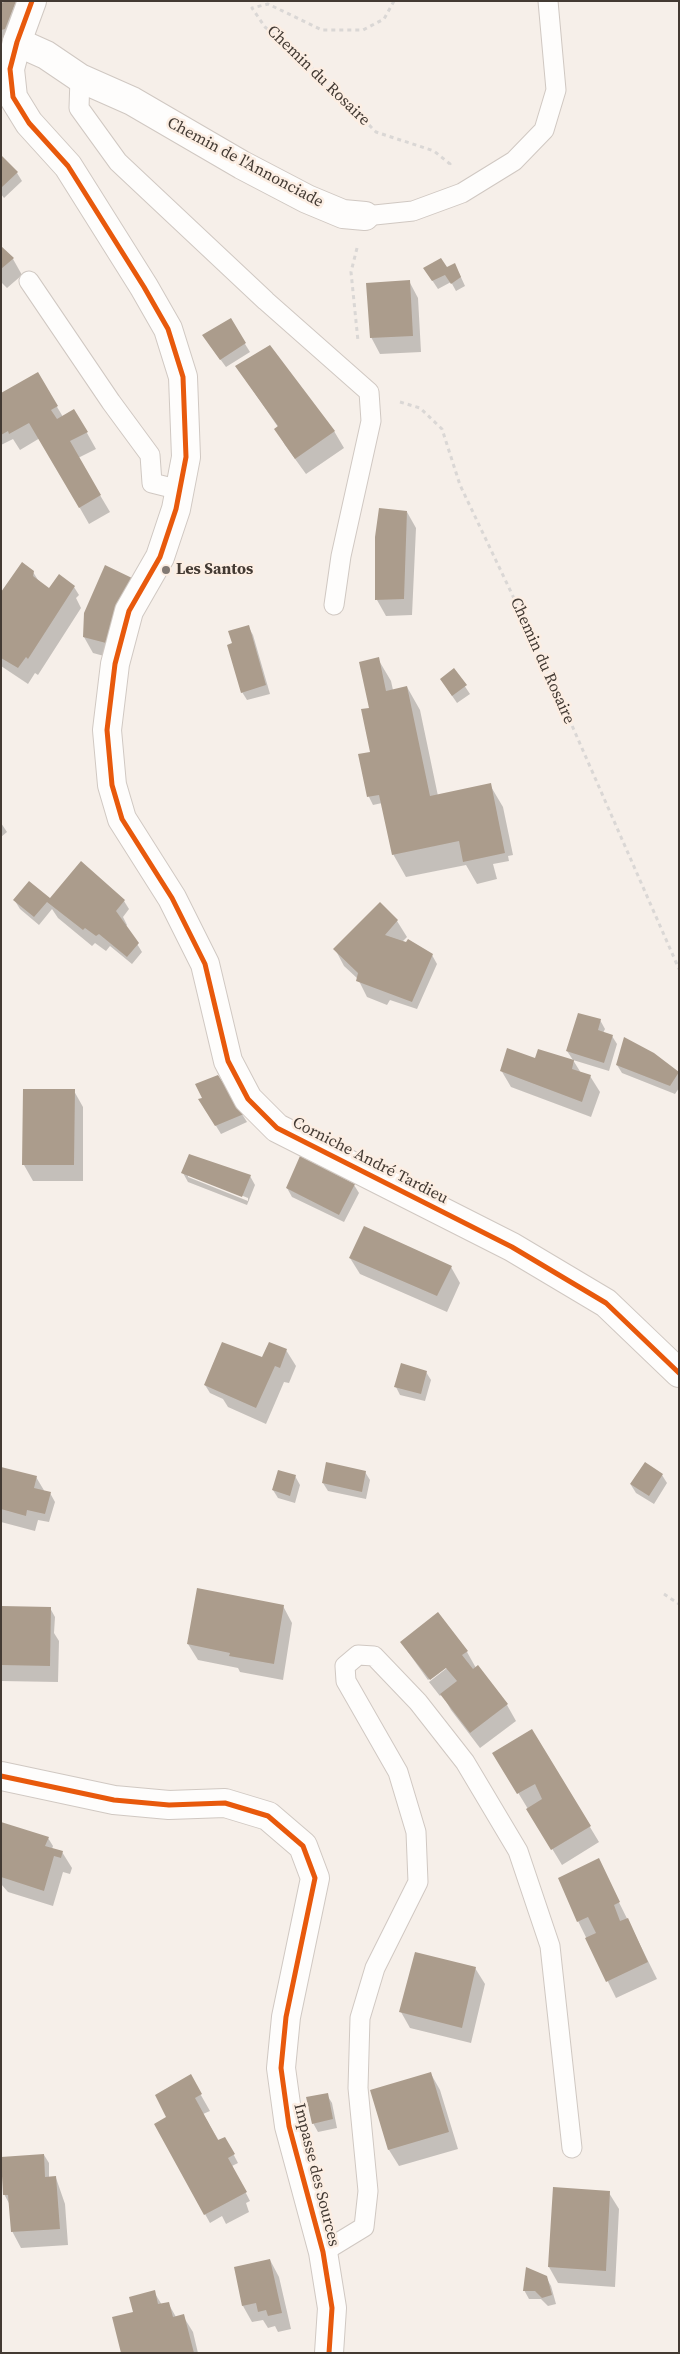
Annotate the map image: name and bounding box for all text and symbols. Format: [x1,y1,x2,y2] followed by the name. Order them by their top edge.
[262,22,374,130] street label: Chemin du Rosaire
[164,114,326,212] street label: Chemin de l'Annonciade
[176,560,253,580] place label: Les Santos
[160,564,172,576] marker: Les Santos
[506,595,578,727] street label: Chemin du Rosaire
[289,1113,451,1209] street label: Corniche André Tardieu
[289,2101,343,2249] street label: Impasse des Sources

